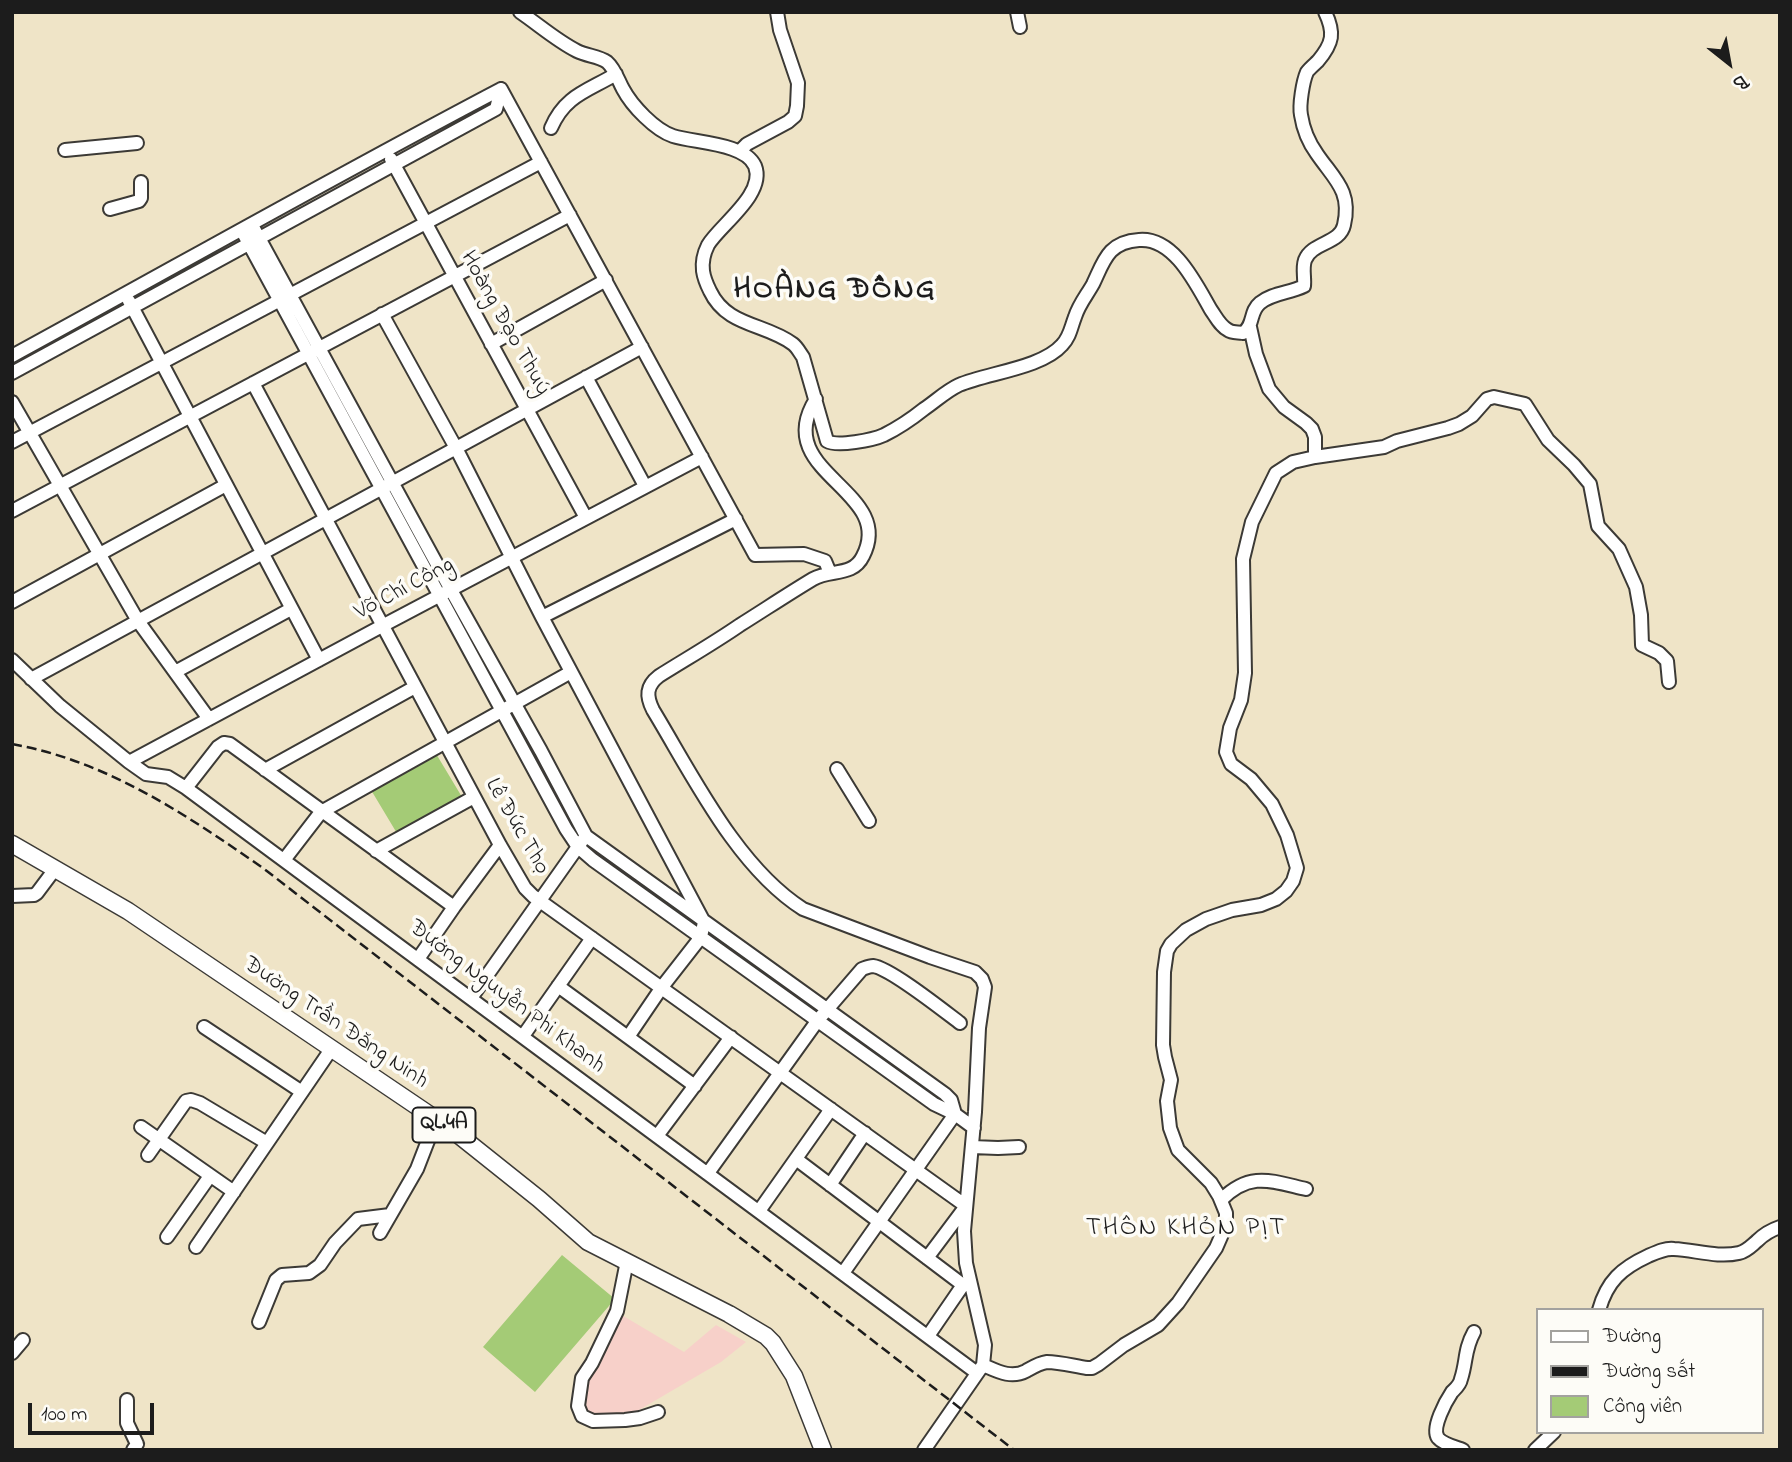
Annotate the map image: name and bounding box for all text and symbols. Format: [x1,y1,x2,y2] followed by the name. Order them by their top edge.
[1694,28,1764,98] north arrow
[1728,67,1753,96] text: B
[453,247,555,401] street label: Hoàng Đạo Thuý
[735,274,935,310] district label: HOÀNG ĐỒNG
[351,552,459,628] street label: Võ Chí Công
[477,774,555,880] street label: Lê Đức Thọ
[402,915,610,1081] street label: Đường Nguyễn Phi Khanh
[237,952,433,1096] street label: Đường Trần Đăng Ninh
[412,1108,476,1142] road number: QL.4A
[1087,1214,1285,1246] district label: THÔN KHỎN PỊT
[1536,1308,1764,1434] legend
[1603,1322,1661,1352] text: Đường
[1603,1357,1695,1387] text: Đường sắt
[32,1388,158,1432] scale bar
[1603,1392,1682,1422] text: Công viên
[41,1400,87,1430] text: 100 m

